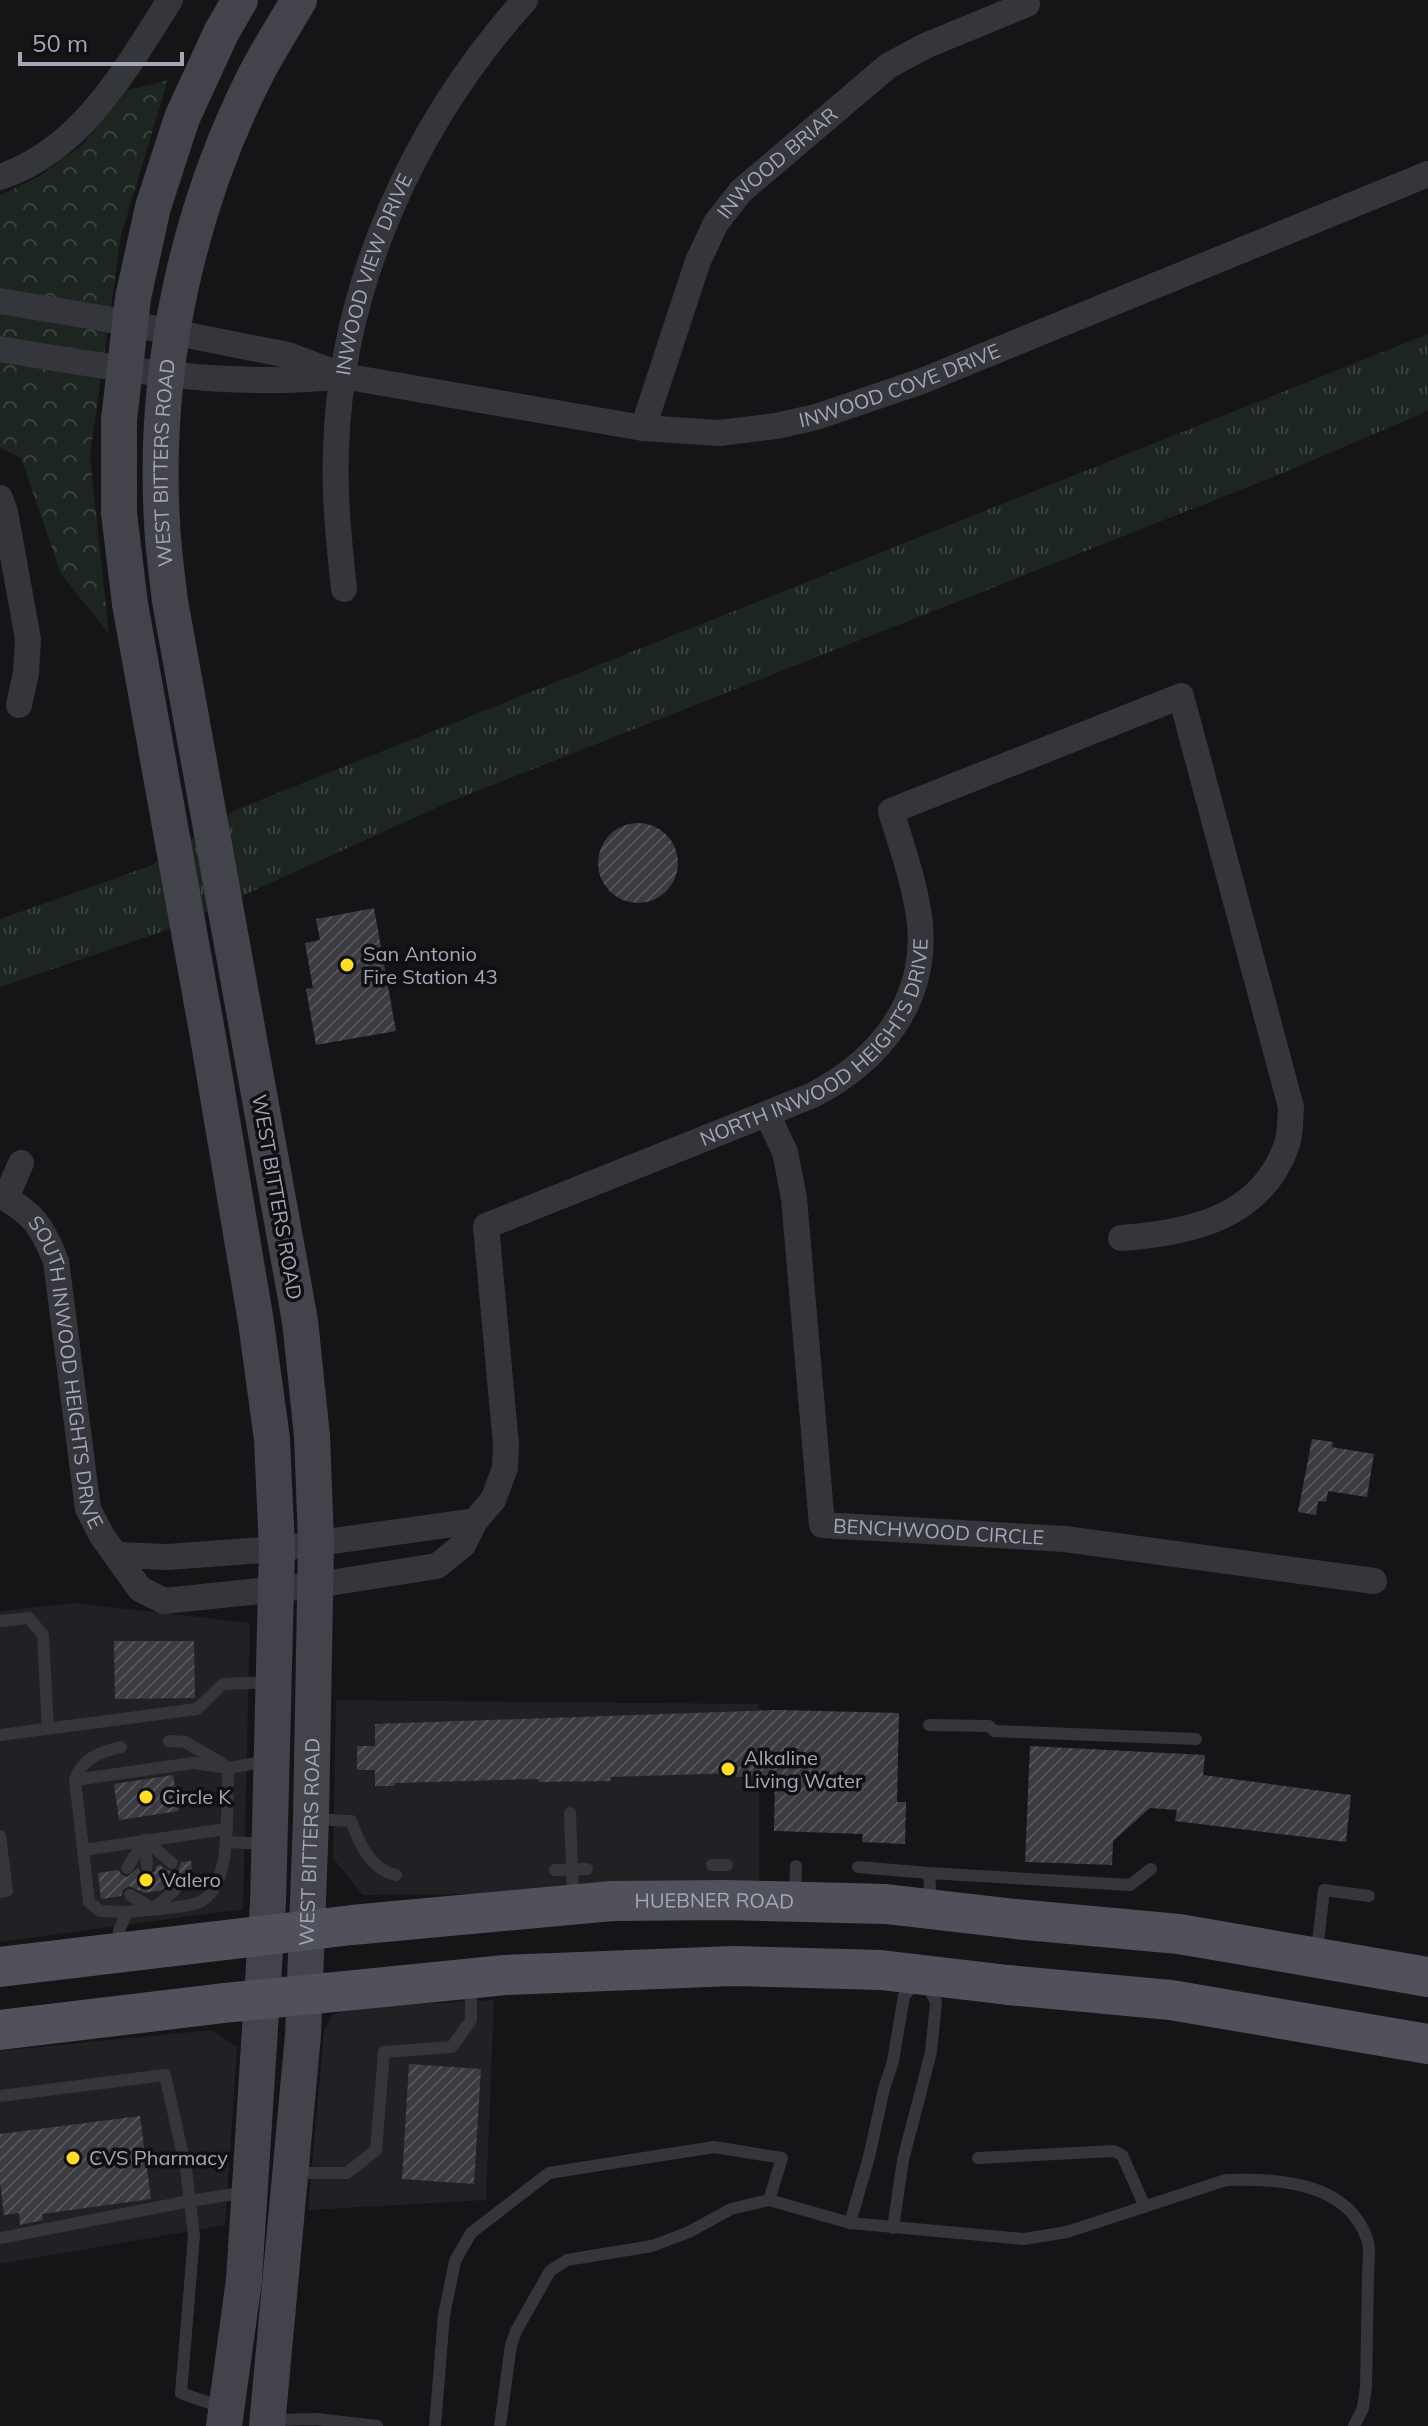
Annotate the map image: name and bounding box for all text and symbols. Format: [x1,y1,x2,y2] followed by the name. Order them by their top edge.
[20,16,182,66] scale bar
[32,28,88,58] text: 50 m
[711,102,842,223] street label: INWOOD BRIAR
[330,169,417,377] street label: INWOOD VIEW DRIVE
[796,337,1004,432] street label: INWOOD COVE DRIVE
[148,357,180,568] street label: WEST BITTERS ROAD
[696,938,933,1151] street label: NORTH INWOOD HEIGHTS DRIVE
[363,941,498,989] place label: San Antonio Fire Station 43
[338,956,356,974] marker: San Antonio Fire Station 43
[247,1092,308,1302] street label: WEST BITTERS ROAD
[23,1210,109,1533] street label: SOUTH INWOOD HEIGHTS DRIVE
[833,1513,1045,1550] street label: BENCHWOOD CIRCLE
[293,1737,324,1946] street label: WEST BITTERS ROAD
[744,1745,863,1793] place label: Alkaline Living Water
[719,1760,737,1778] marker: Alkaline Living Water
[162,1784,231,1809] place label: Circle K
[137,1788,155,1806] marker: Circle K
[162,1867,221,1892] place label: Valero
[137,1871,155,1889] marker: Valero
[634,1887,795,1914] street label: HUEBNER ROAD
[89,2145,228,2170] place label: CVS Pharmacy
[64,2149,82,2167] marker: CVS Pharmacy

